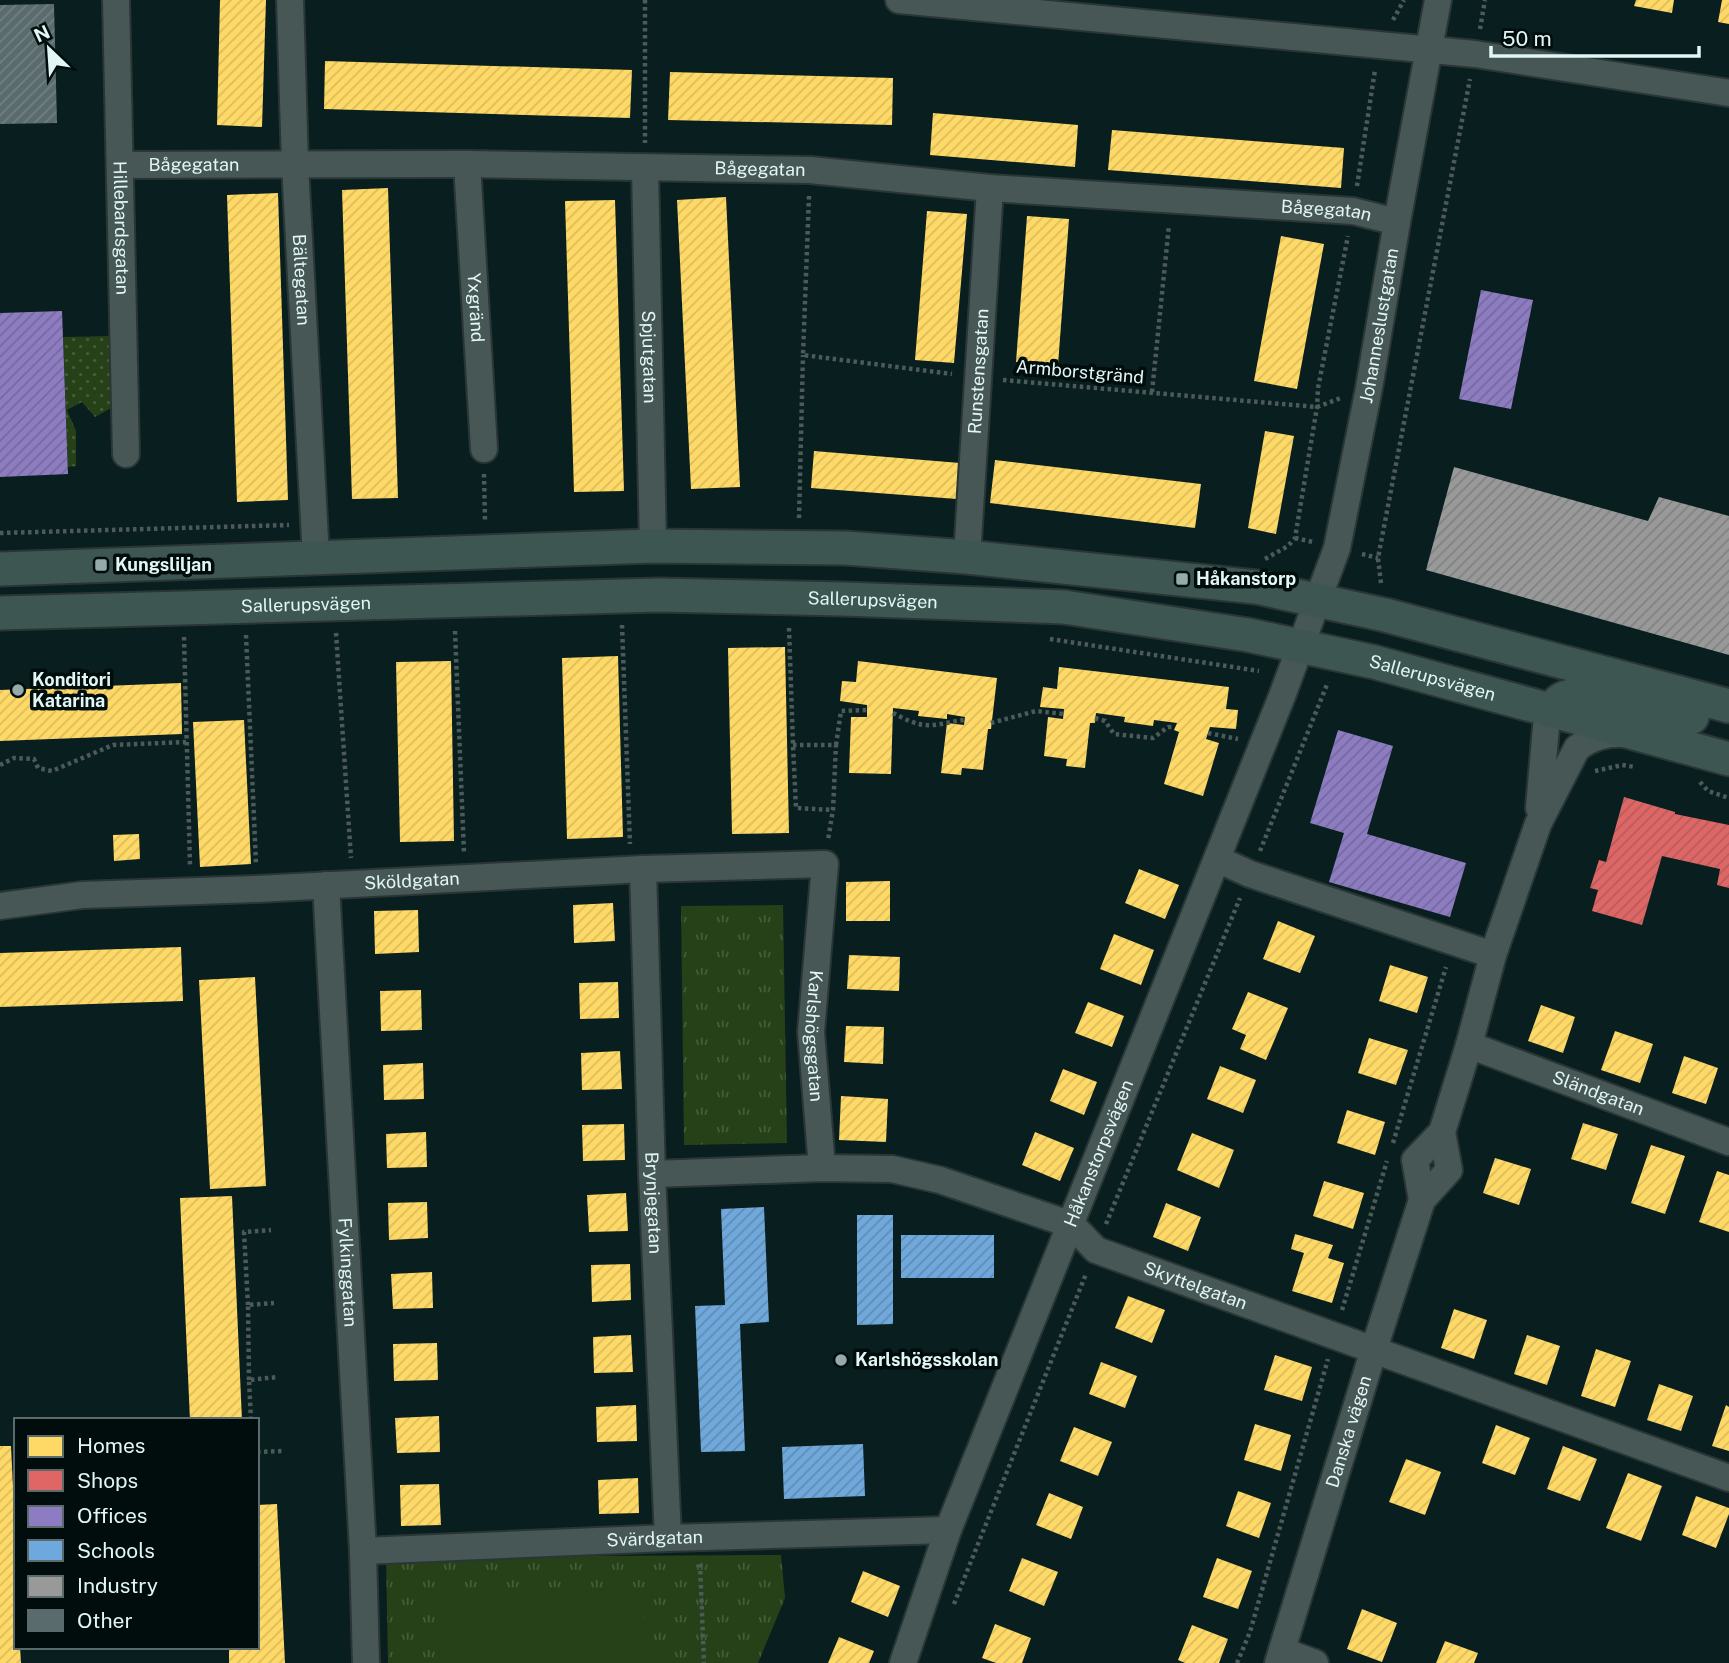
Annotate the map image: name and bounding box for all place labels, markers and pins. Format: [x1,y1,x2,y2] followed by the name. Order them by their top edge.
[115,554,212,575] place label: Kungsliljan
[93,557,109,573] marker: Kungsliljan
[1196,568,1296,589] place label: Håkanstorp
[1174,571,1190,587] marker: Håkanstorp
[32,669,111,711] place label: Konditori Katarina
[10,682,26,698] marker: Konditori Katarina
[855,1349,998,1370] place label: Karlshögsskolan
[833,1352,849,1368] marker: Karlshögsskolan

